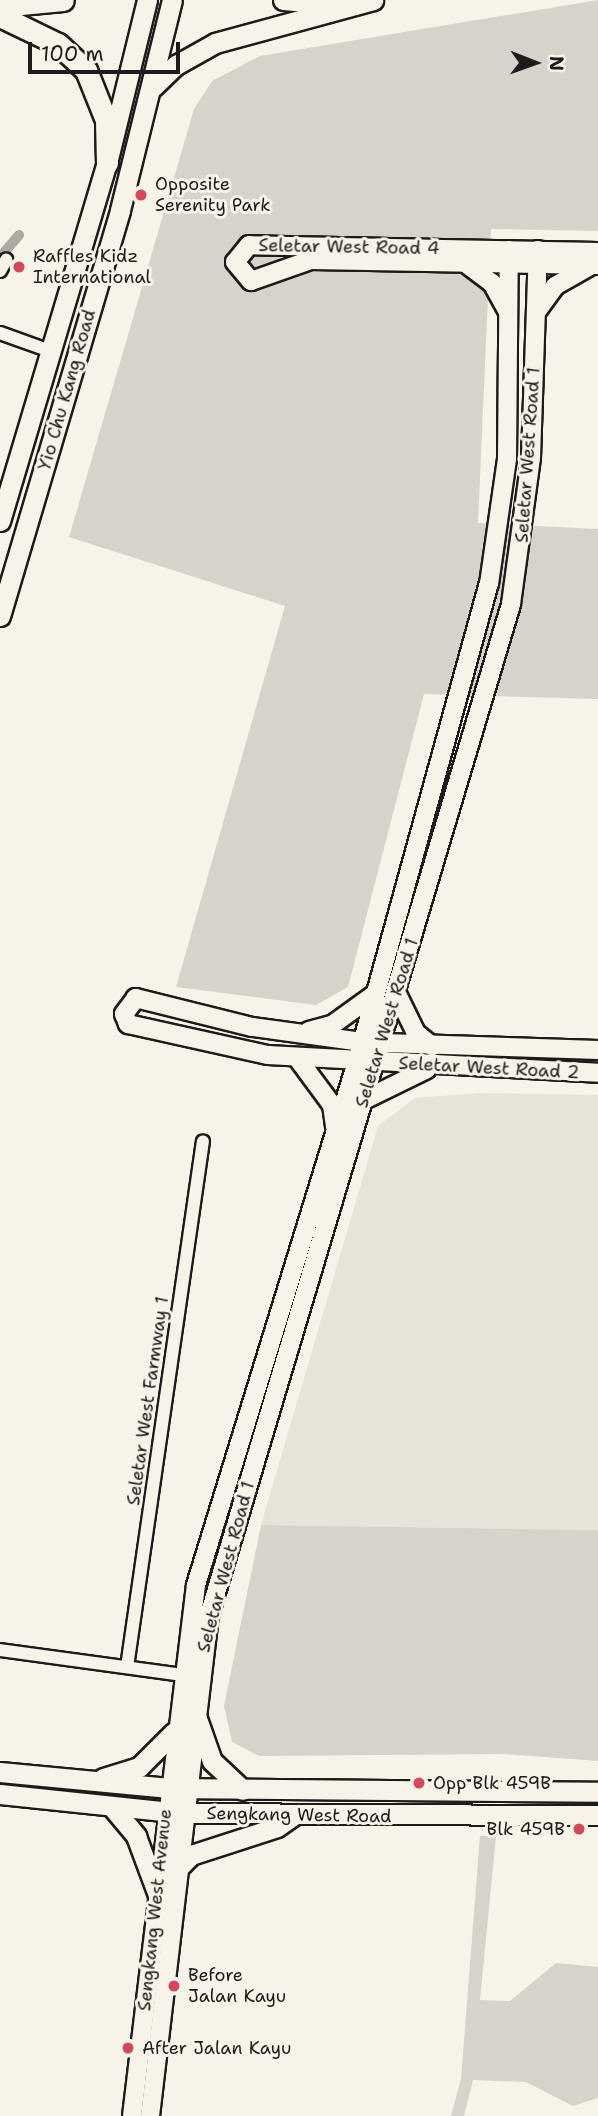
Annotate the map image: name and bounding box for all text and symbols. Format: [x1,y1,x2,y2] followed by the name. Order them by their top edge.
[32,28,184,72] scale bar
[500,28,570,98] north arrow
[41,40,104,68] text: 100 m
[544,56,569,71] text: N
[155,174,271,216] place label: Opposite Serenity Park
[133,187,149,203] marker: Opposite Serenity Park
[258,235,440,259] street label: Seletar West Road 4
[33,246,151,288] place label: Raffles Kidz International
[11,259,27,275] marker: Raffles Kidz International
[34,307,100,473] street label: Yio Chu Kang Road
[511,366,545,544] street label: Seletar West Road 1
[351,936,423,1110] street label: Seletar West Road 1
[398,1052,580,1084] street label: Seletar West Road 2
[123,1295,173,1507] street label: Seletar West Farmway 1
[193,1479,259,1655] street label: Seletar West Road 1
[433,1772,551,1794] place label: Opp Blk 459B
[411,1775,427,1791] marker: Opp Blk 459B
[206,1803,392,1827] street label: Sengkang West Road
[134,1808,176,2012] street label: Sengkang West Avenue
[487,1818,565,1840] place label: Blk 459B
[571,1821,587,1837] marker: Blk 459B
[188,1965,286,2008] place label: Before Jalan Kayu
[166,1978,182,1994] marker: Before Jalan Kayu
[142,2037,291,2059] place label: After Jalan Kayu
[120,2040,136,2056] marker: After Jalan Kayu

